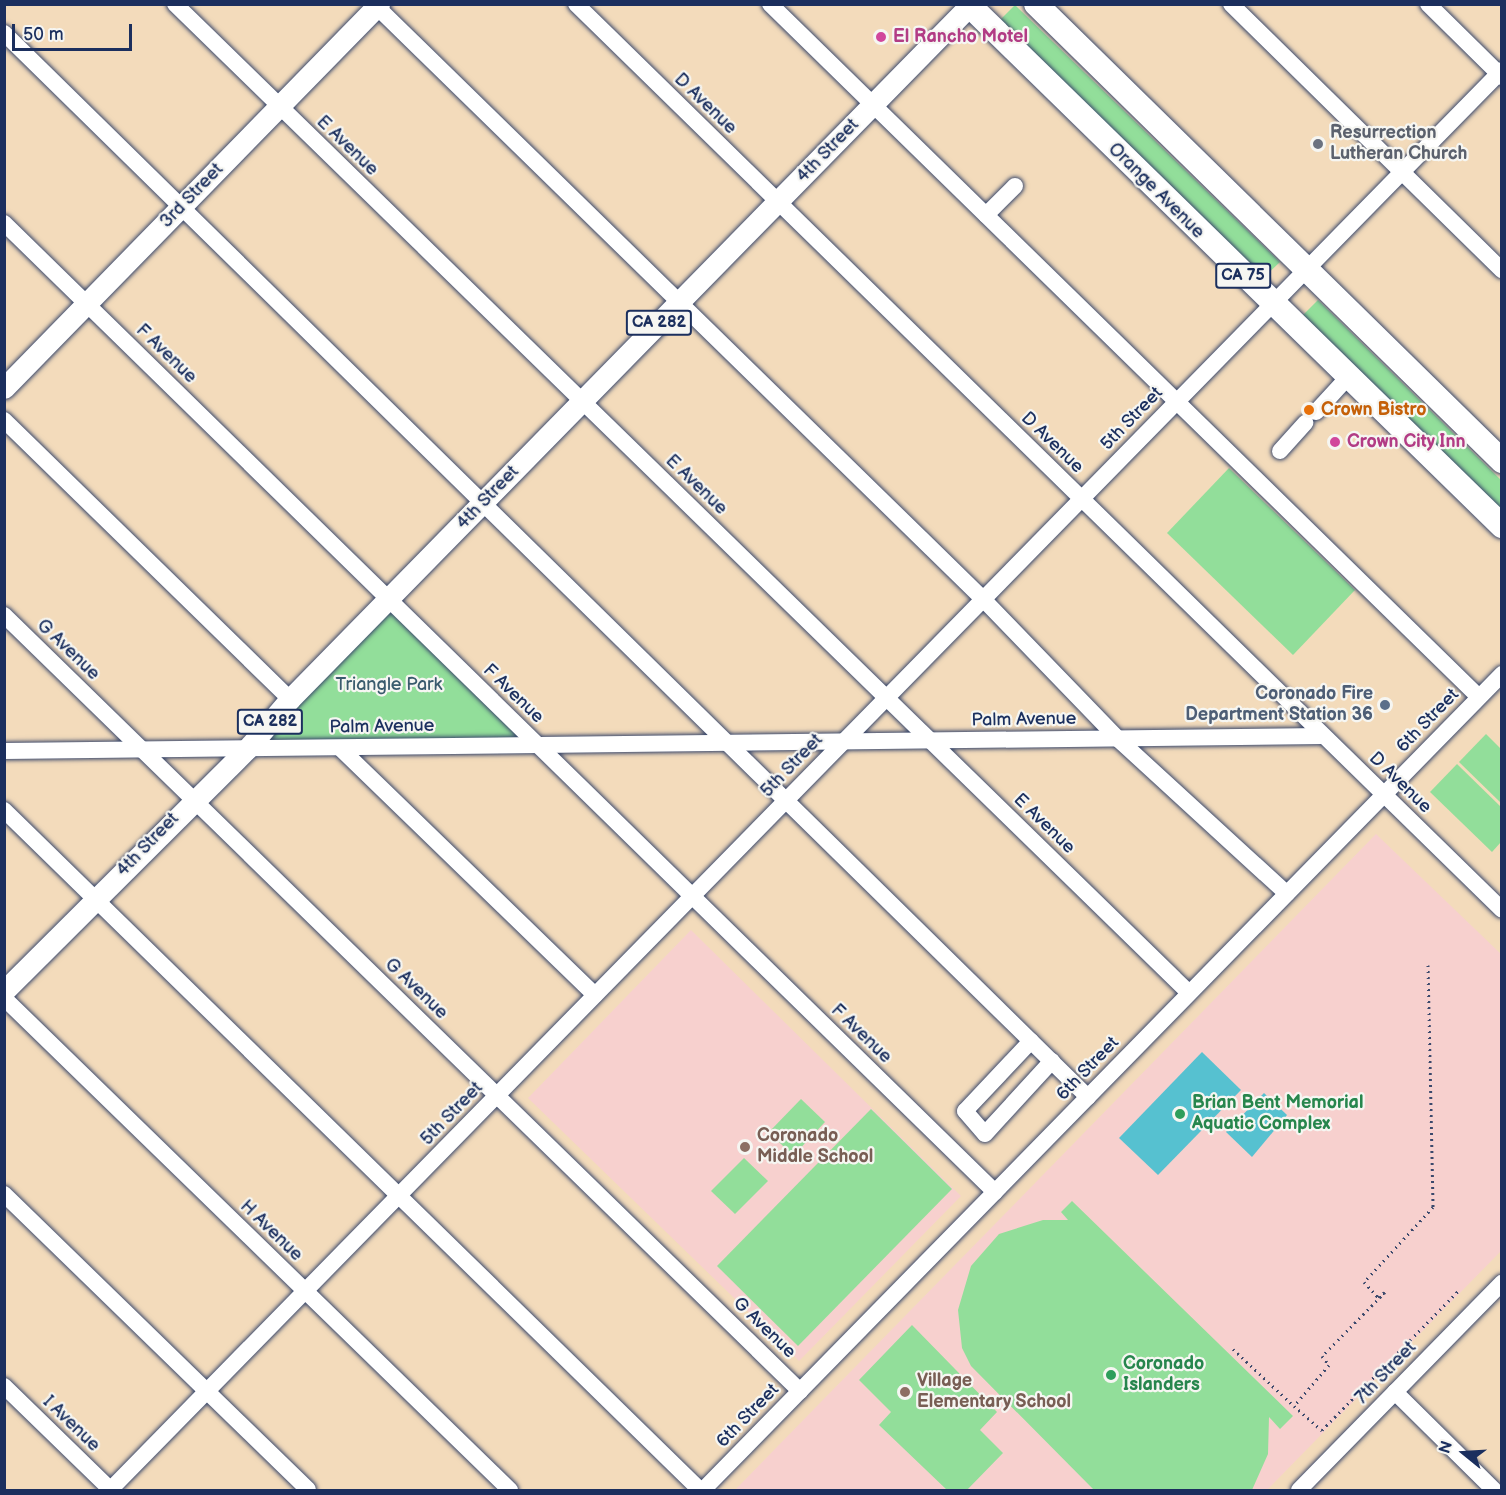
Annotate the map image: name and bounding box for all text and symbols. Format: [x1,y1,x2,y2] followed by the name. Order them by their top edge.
[15,12,135,50] scale bar
[23,24,64,45] text: 50 m
[893,26,1028,48] place label: El Rancho Motel
[874,30,888,44] marker: El Rancho Motel
[669,69,741,139] street label: D Avenue
[312,111,382,181] street label: E Avenue
[792,114,864,188] street label: 4th Street
[1330,123,1467,166] place label: Resurrection Lutheran Church
[1311,137,1325,151] marker: Resurrection Lutheran Church
[1104,139,1208,243] street label: Orange Avenue
[156,159,228,233] street label: 3rd Street
[1214,263,1272,289] road number: CA 75
[624,310,694,336] road number: CA 282
[131,320,201,388] street label: F Avenue
[1096,383,1168,455] street label: 5th Street
[1321,399,1426,421] place label: Crown Bistro
[1302,403,1316,417] marker: Crown Bistro
[1016,408,1088,478] street label: D Avenue
[1347,431,1466,453] place label: Crown City Inn
[1328,435,1342,449] marker: Crown City Inn
[661,450,731,520] street label: E Avenue
[452,461,524,535] street label: 4th Street
[32,615,104,685] street label: G Avenue
[478,660,548,728] street label: F Avenue
[336,674,442,696] park label: Triangle Park
[1185,684,1373,726] place label: Coronado Fire Department Station 36
[1392,684,1464,758] street label: 6th Street
[1378,698,1392,712] marker: Coronado Fire Department Station 36
[971,708,1077,732] street label: Palm Avenue
[236,709,304,735] road number: CA 282
[329,715,435,739] street label: Palm Avenue
[756,730,828,802] street label: 5th Street
[1364,748,1436,818] street label: D Avenue
[1009,789,1079,859] street label: E Avenue
[112,808,184,882] street label: 4th Street
[380,954,452,1024] street label: G Avenue
[826,1000,896,1068] street label: F Avenue
[1052,1032,1124,1106] street label: 6th Street
[416,1078,488,1150] street label: 5th Street
[1192,1093,1363,1136] place label: Brian Bent Memorial Aquatic Complex
[1173,1107,1187,1121] marker: Brian Bent Memorial Aquatic Complex
[757,1126,873,1168] place label: Coronado Middle School
[738,1140,752,1154] marker: Coronado Middle School
[235,1196,307,1266] street label: H Avenue
[728,1293,800,1363] street label: G Avenue
[1351,1337,1421,1409] street label: 7th Street
[1123,1354,1204,1396] place label: Coronado Islanders
[1104,1368,1118,1382] marker: Coronado Islanders
[917,1371,1072,1414] place label: Village Elementary School
[712,1379,784,1453] street label: 6th Street
[898,1385,912,1399] marker: Village Elementary School
[38,1392,104,1456] street label: I Avenue
[1434,1423,1494,1483] north arrow
[1436,1439,1457,1456] text: N

